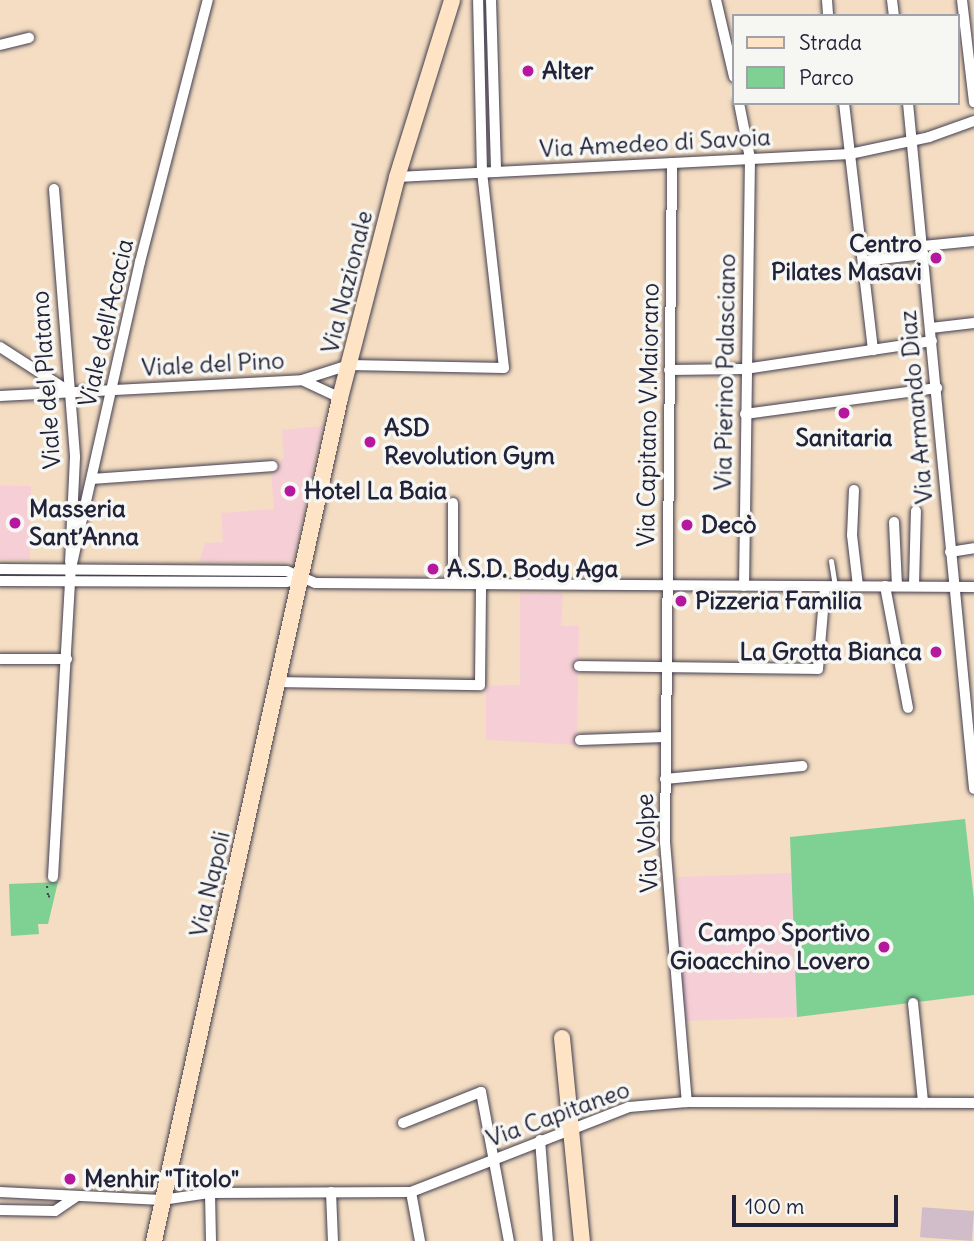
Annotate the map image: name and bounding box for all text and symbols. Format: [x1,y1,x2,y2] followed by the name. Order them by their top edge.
[732,14,960,105] legend
[799,29,862,56] text: Strada
[542,57,593,85] place label: Alter
[520,63,536,79] marker: Alter
[799,64,854,91] text: Parco
[539,123,771,163] street label: Via Amedeo di Savoia
[315,208,379,356] street label: Via Nazionale
[771,230,922,286] place label: Centro Pilates Masavi
[73,236,139,410] street label: Viale dell'Acacia
[928,250,944,266] marker: Centro Pilates Masavi
[709,253,741,491] street label: Via Pierino Palasciano
[631,283,665,547] street label: Via Capitano V.Maiorano
[25,290,67,470] street label: Viale del Platano
[893,309,939,505] street label: Via Armando Diaz
[141,346,285,382] street label: Viale del Pino
[836,405,852,421] marker: Sanitaria
[384,414,555,470] place label: ASD Revolution Gym
[796,424,892,452] place label: Sanitaria
[362,434,378,450] marker: ASD Revolution Gym
[304,477,447,505] place label: Hotel La Baia
[282,483,298,499] marker: Hotel La Baia
[29,495,139,551] place label: Masseria Sant’Anna
[701,511,756,539] place label: Decò
[7,515,23,531] marker: Masseria Sant’Anna
[679,517,695,533] marker: Decò
[447,555,618,583] place label: A.S.D. Body Aga
[425,561,441,577] marker: A.S.D. Body Aga
[695,587,862,615] place label: Pizzeria Familia
[673,593,689,609] marker: Pizzeria Familia
[739,638,922,666] place label: La Grotta Bianca
[928,644,944,660] marker: La Grotta Bianca
[630,793,664,893] street label: Via Volpe
[184,828,236,940] street label: Via Napoli
[670,919,870,975] place label: Campo Sportivo Gioacchino Lovero
[876,939,892,955] marker: Campo Sportivo Gioacchino Lovero
[482,1075,634,1153] street label: Via Capitaneo
[84,1165,239,1193] place label: Menhir "Titolo"
[62,1171,78,1187] marker: Menhir "Titolo"
[736,1182,902,1226] scale bar
[745,1193,804,1220] text: 100 m

